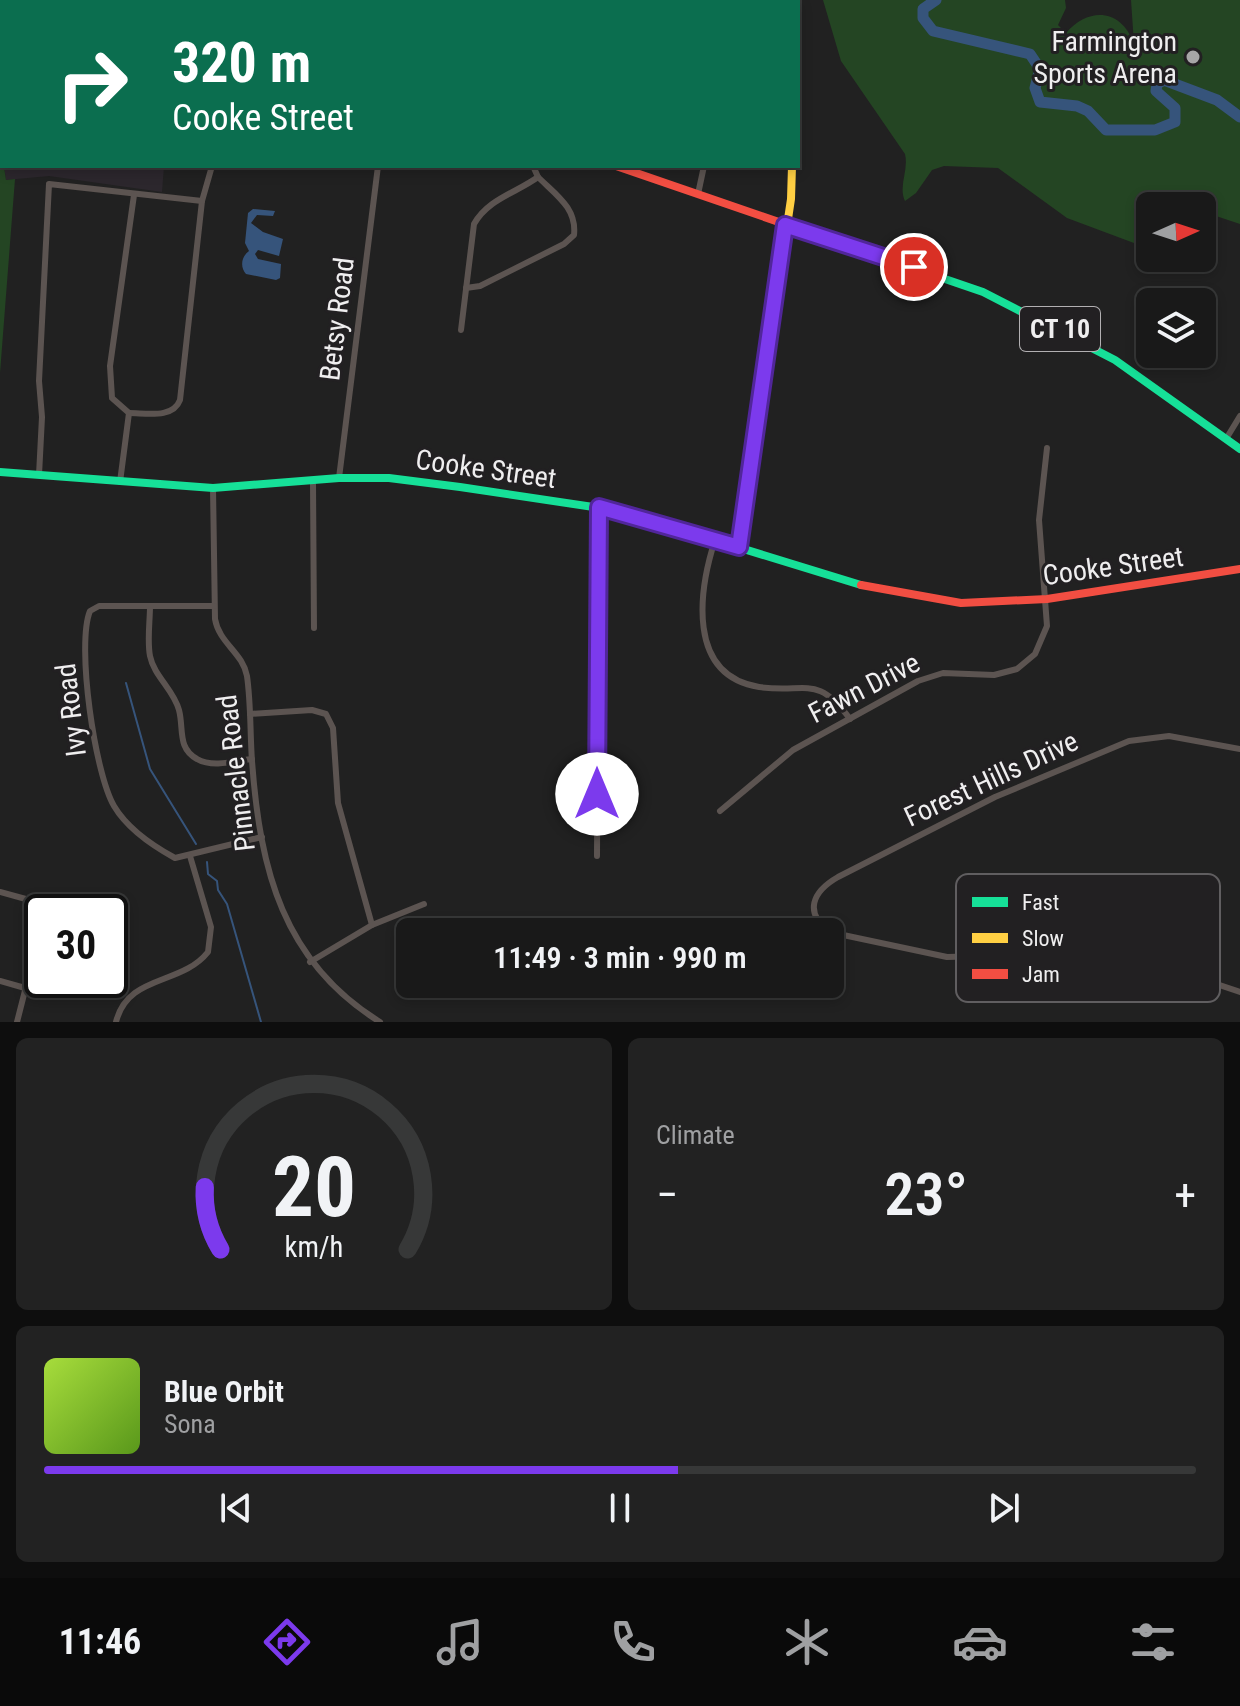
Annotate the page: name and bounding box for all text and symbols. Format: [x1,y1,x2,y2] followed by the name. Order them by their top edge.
[1033,25,1177,90] place label: Farmington Sports Arena
[172,30,311,96] text: 320 m
[40,32,144,136] icon: right
[1184,48,1202,66] marker: Farmington Sports Arena
[172,97,354,139] text: Cooke Street
[1136,192,1216,272] north arrow
[1136,192,1216,368] map controls
[880,233,948,301] pin
[892,245,936,289] icon: arrive
[313,256,361,382] street label: Betsy Road
[1136,288,1216,368] button: layers
[1020,307,1100,351] road number: CT 10
[414,443,558,495] street label: Cooke Street
[1041,540,1185,592] street label: Cooke Street
[803,646,925,730] street label: Fawn Drive
[49,662,93,758] street label: Ivy Road
[210,693,262,853] street label: Pinnacle Road
[899,724,1083,834] street label: Forest Hills Drive
[555,752,639,836] position arrow
[956,874,1220,1002] legend
[1022,890,1059,915] text: Fast
[24,894,128,998] speed limit sign: 30
[1022,926,1064,951] text: Slow
[493,940,747,975] text: 11:49 · 3 min · 990 m
[1022,962,1060,987] text: Jam
[656,1120,735,1150] text: Climate
[272,1139,356,1236] text: 20
[884,1159,968,1230] text: 23°
[656,1169,678,1221] text: −
[1174,1169,1196,1221] text: +
[285,1230,343,1264] text: km/h
[164,1374,284,1409] text: Blue Orbit
[164,1409,216,1439] text: Sona
[214,1486,258,1530] icon: previous
[598,1486,642,1530] icon: pause
[982,1486,1026,1530] icon: next
[259,1614,315,1670] icon: directions
[432,1614,488,1670] icon: music
[605,1614,661,1670] icon: phone
[779,1614,835,1670] icon: climate
[952,1614,1008,1670] icon: car
[1125,1614,1181,1670] icon: filters
[59,1621,141,1663] text: 11:46

